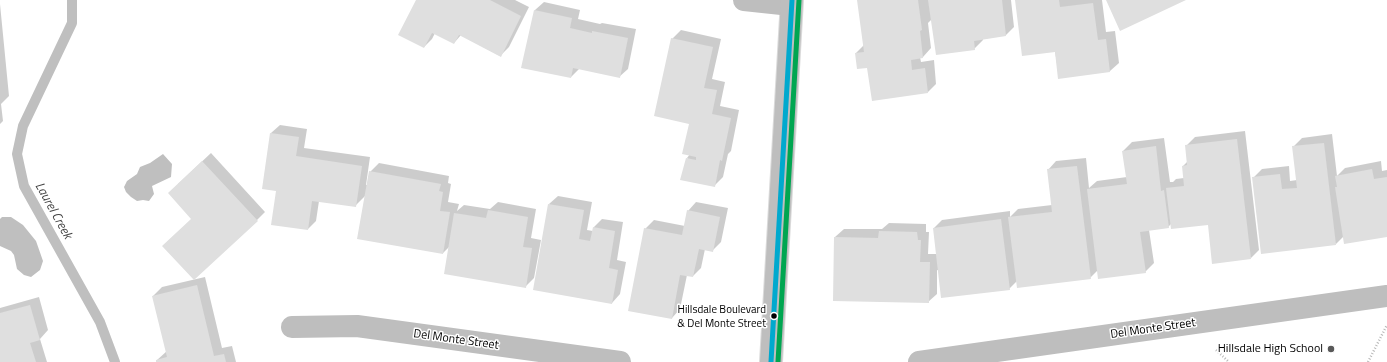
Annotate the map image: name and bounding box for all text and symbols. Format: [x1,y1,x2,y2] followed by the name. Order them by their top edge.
[31,180,75,242] water label: Laurel Creek
[677,303,766,329] place label: Hillsdale Boulevard & Del Monte Street
[769,311,779,321] marker: Hillsdale Boulevard & Del Monte Street
[1110,316,1196,342] street label: Del Monte Street
[413,327,499,353] street label: Del Monte Street
[1218,342,1323,356] place label: Hillsdale High School
[1326,344,1336,354] marker: Hillsdale High School

